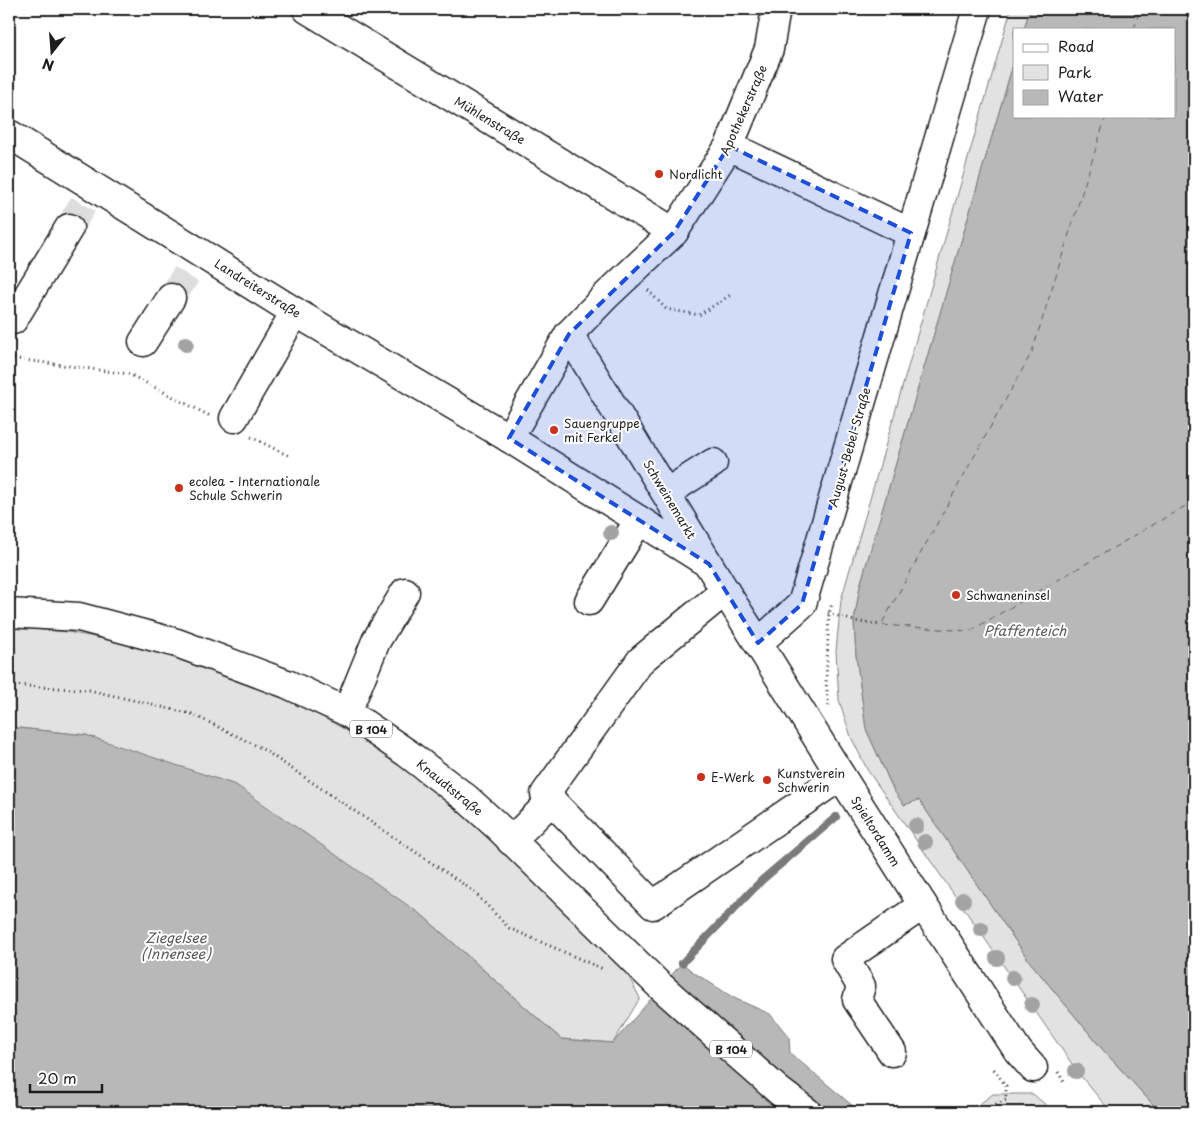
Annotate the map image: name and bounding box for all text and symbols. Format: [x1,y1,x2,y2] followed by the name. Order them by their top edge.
[28,28,78,78] north arrow
[1013,28,1176,118] legend
[1058,34,1094,57] text: Road
[40,53,56,77] text: N
[1058,60,1092,83] text: Park
[715,62,771,158] street label: Apothekerstraße
[1058,84,1103,107] text: Water
[451,92,529,148] street label: Mühlenstraße
[669,165,723,183] place label: Nordlicht
[653,168,665,180] marker: Nordlicht
[211,254,305,322] street label: Landreiterstraße
[823,385,875,509] street label: August-Bebel-Straße
[564,414,640,446] place label: Sauengruppe mit Ferkel
[548,424,560,436] marker: Sauengruppe mit Ferkel
[639,456,701,542] street label: Schweinemarkt
[189,472,320,504] place label: ecolea - Internationale Schule Schwerin
[173,482,185,494] marker: ecolea - Internationale Schule Schwerin
[966,586,1050,604] place label: Schwaneninsel
[950,589,962,601] marker: Schwaneninsel
[984,620,1067,641] water label: Pfaffenteich
[350,721,392,738] road number: B 104
[413,755,487,819] street label: Knaudtstraße
[777,764,845,796] place label: Kunstverein Schwerin
[711,768,755,786] place label: E-Werk
[695,771,707,783] marker: E-Werk
[761,774,773,786] marker: Kunstverein Schwerin
[847,792,905,870] street label: Spieltordamm
[141,927,212,964] water label: Ziegelsee (Innensee)
[710,1040,752,1058] road number: B 104
[30,1061,102,1093] scale bar
[38,1066,77,1089] text: 20 m

